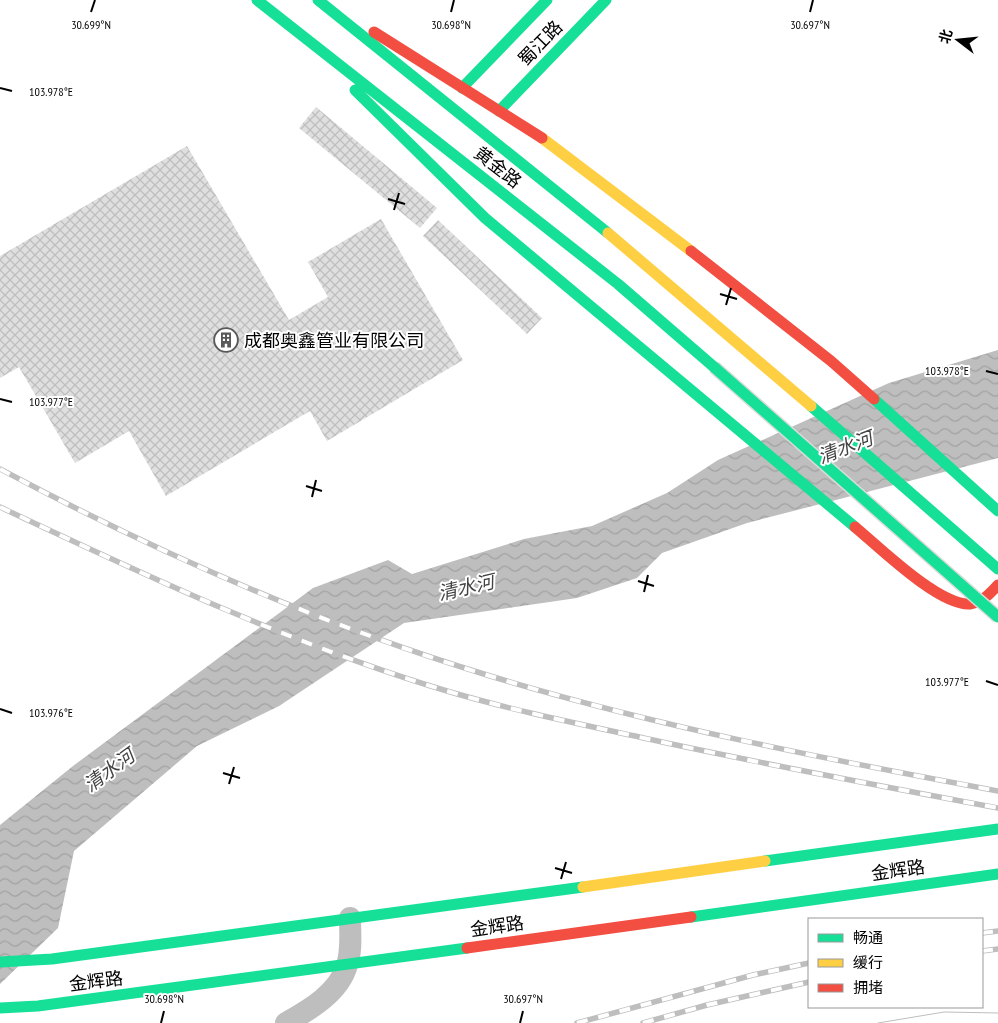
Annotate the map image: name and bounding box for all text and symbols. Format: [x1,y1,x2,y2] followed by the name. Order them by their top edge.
[933,15,983,65] north arrow
[513,16,567,70] street label: 蜀江路
[71,17,111,32] text: 30.699°N
[431,17,471,32] text: 30.698°N
[790,17,830,32] text: 30.697°N
[935,27,956,46] text: 北
[29,84,73,99] text: 103.978°E
[470,141,526,193] street label: 黄金路
[213,327,239,353] building icon: 成都奥鑫管业有限公司
[244,329,424,352] place label: 成都奥鑫管业有限公司
[925,363,969,378] text: 103.978°E
[29,394,73,409] text: 103.977°E
[814,424,880,468] water label: 清水河
[436,568,500,605] water label: 清水河
[925,674,969,689] text: 103.977°E
[29,705,73,720] text: 103.976°E
[79,741,142,796] water label: 清水河
[870,855,926,885] street label: 金辉路
[469,911,525,941] street label: 金辉路
[808,918,983,1008] legend
[853,928,883,947] text: 畅通
[853,953,883,972] text: 缓行
[68,966,124,996] street label: 金辉路
[853,978,883,997] text: 拥堵
[144,991,184,1006] text: 30.698°N
[503,991,543,1006] text: 30.697°N

